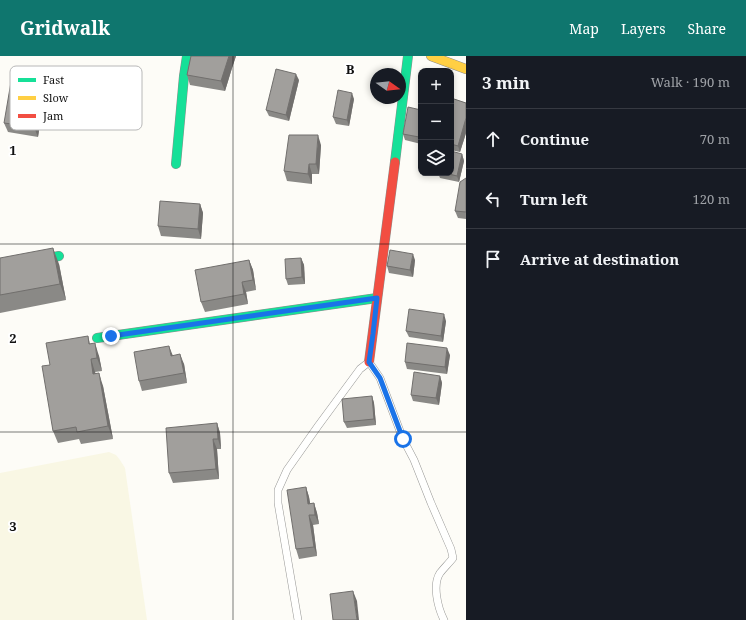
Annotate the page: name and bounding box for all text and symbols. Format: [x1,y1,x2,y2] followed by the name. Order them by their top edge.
[20,15,110,41] text: Gridwalk
[569,19,599,38] text: Map
[621,19,666,38] text: Layers
[688,19,726,38] text: Share
[346,60,355,78] text: B
[10,66,142,130] legend
[370,68,406,104] north arrow
[418,68,454,176] map controls
[418,68,454,104] button: +
[482,71,530,94] text: 3 min
[43,72,64,87] text: Fast
[651,73,730,91] text: Walk · 190 m
[43,90,69,105] text: Slow
[418,104,454,140] button: −
[42,108,64,123] text: Jam
[482,128,504,150] icon: ahead
[520,129,589,149] text: Continue
[700,130,730,148] text: 70 m
[418,140,454,176] button: layers
[9,141,17,159] text: 1
[482,188,504,210] icon: left
[520,189,588,209] text: Turn left
[693,190,730,208] text: 120 m
[482,248,504,270] icon: arrive
[520,249,679,269] text: Arrive at destination
[102,327,120,345] route end
[9,329,17,347] text: 2
[394,430,412,448] route start
[9,517,17,535] text: 3

